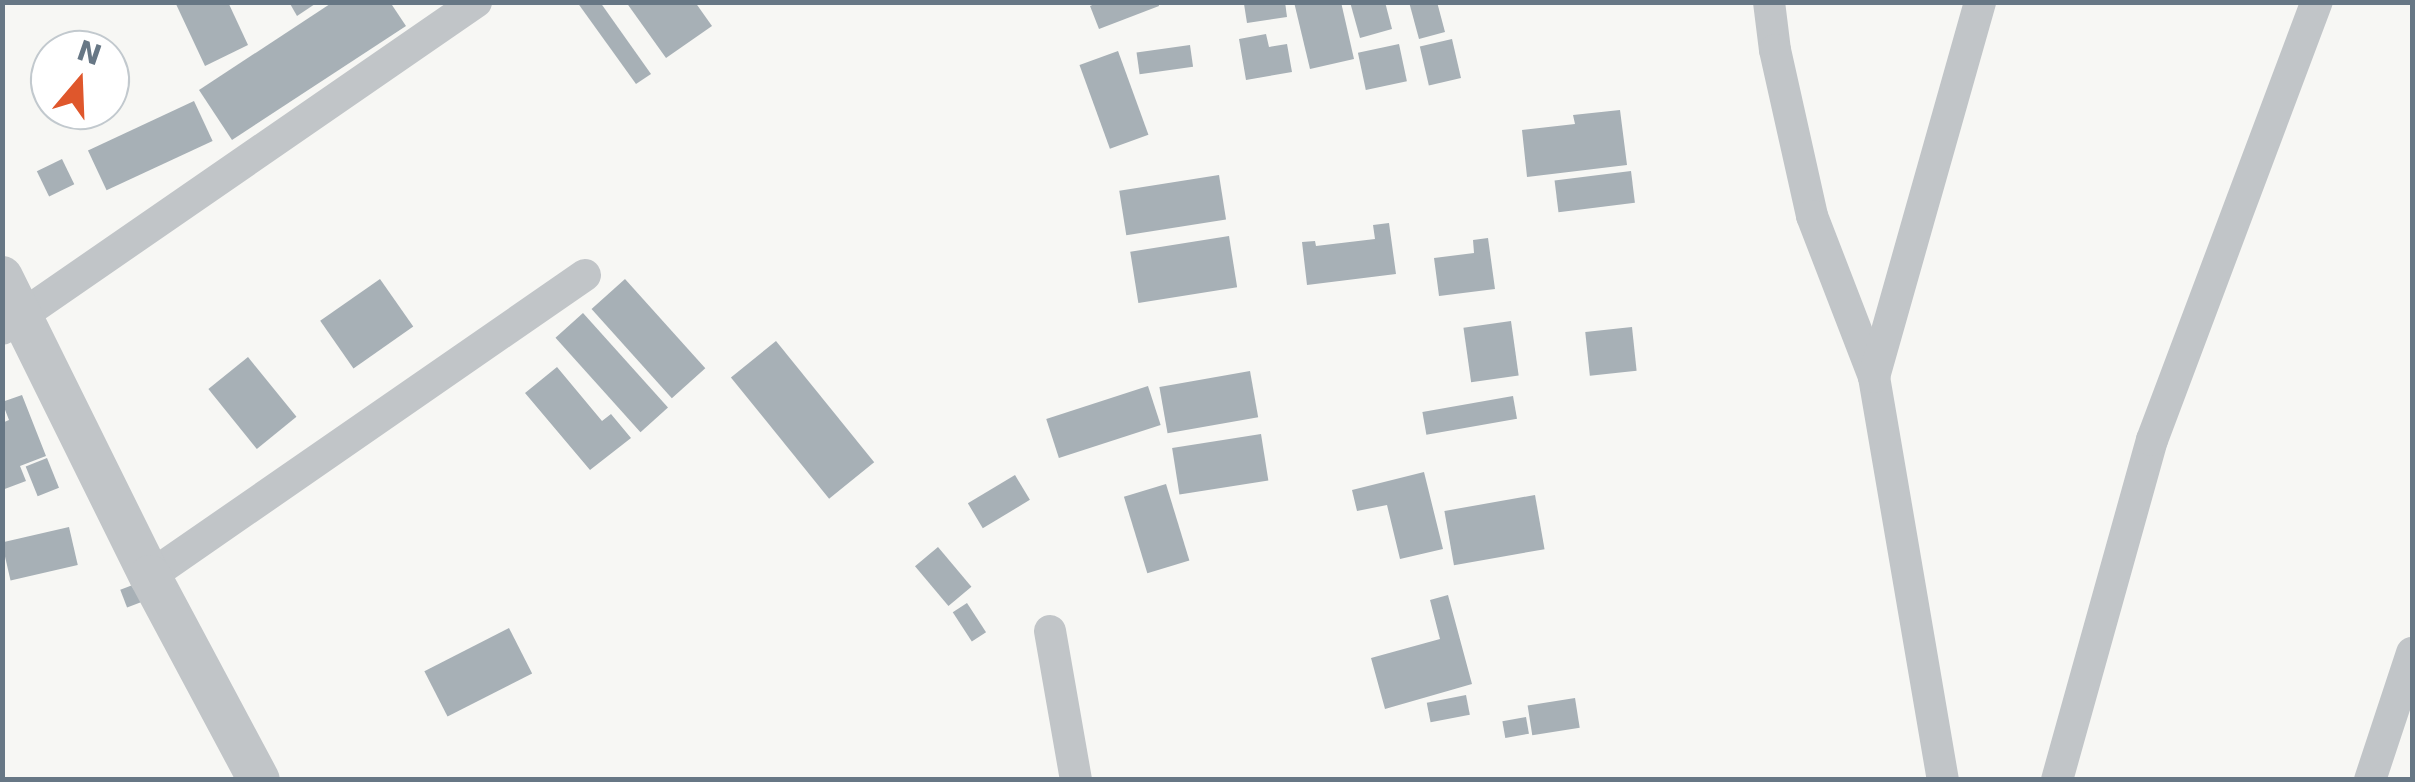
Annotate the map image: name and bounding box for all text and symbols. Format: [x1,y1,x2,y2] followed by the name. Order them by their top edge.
[30,30,130,130] north arrow
[73,34,106,72] text: N

